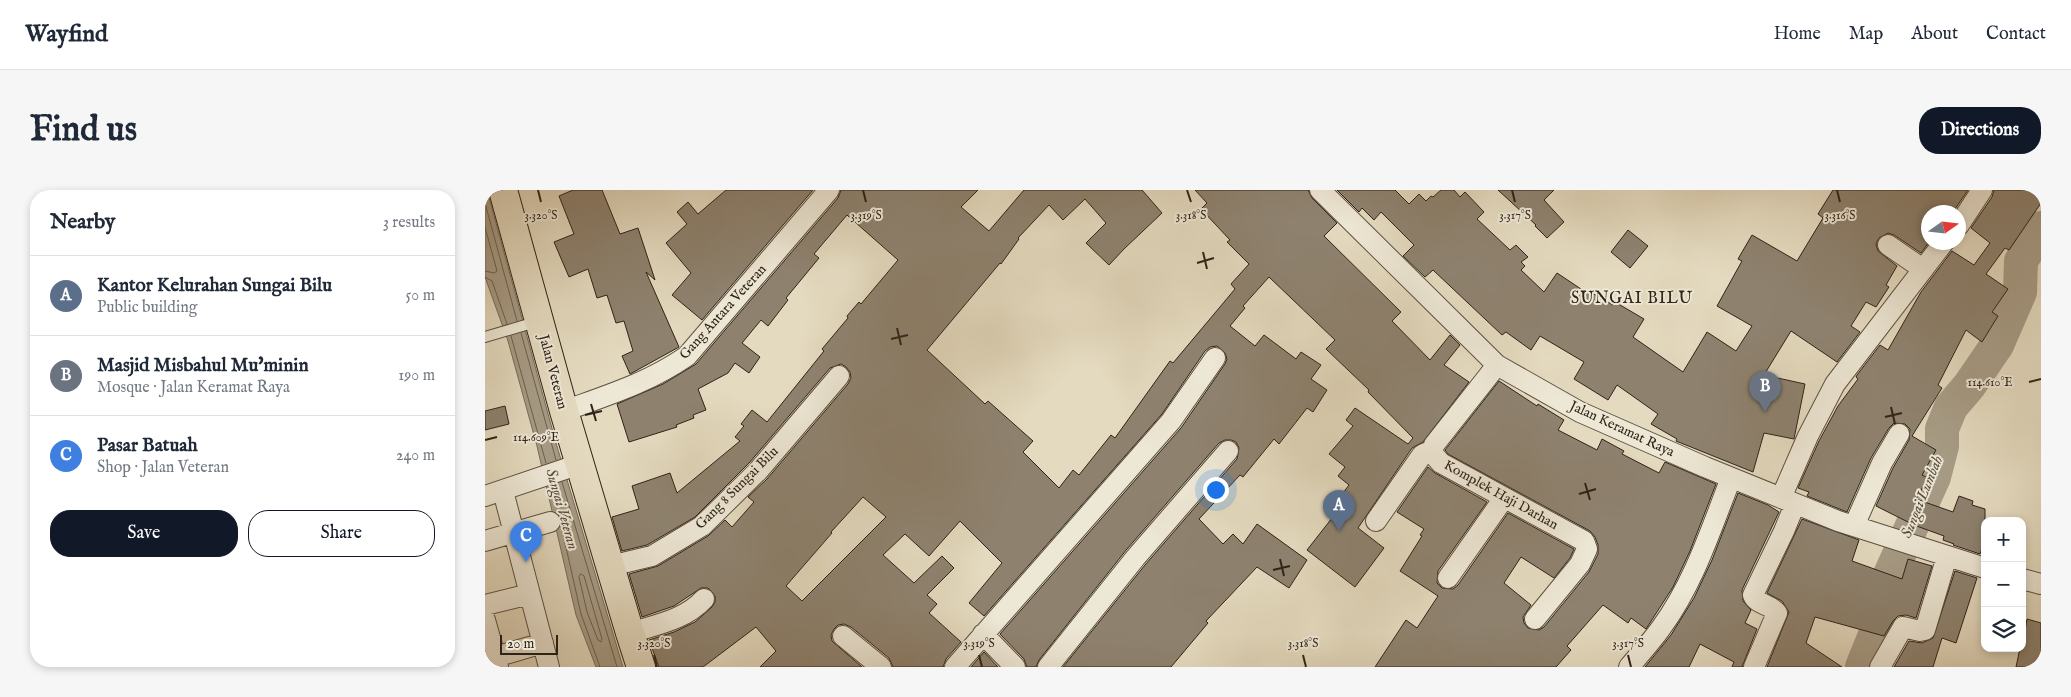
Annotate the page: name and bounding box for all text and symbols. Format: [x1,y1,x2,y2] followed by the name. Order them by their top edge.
[25,19,108,50] text: Wayfind
[1774,23,1821,46] text: Home
[1849,23,1883,46] text: Map
[1911,23,1958,46] text: About
[1986,23,2046,46] text: Contact
[1919,107,2041,154] button: Directions
[30,108,137,153] text: Find us
[1921,205,1966,250] north arrow
[524,208,558,223] text: 3.320°S
[850,208,882,223] text: 3.319°S
[1176,208,1206,223] text: 3.318°S
[1499,208,1531,223] text: 3.317°S
[1824,208,1856,223] text: 3.316°S
[50,209,115,236] text: Nearby
[383,213,435,233] text: 3 results
[675,260,771,363] street label: Gang Antara Veteran
[97,274,332,298] text: Kantor Kelurahan Sungai Bilu
[61,286,71,306] text: A
[406,286,435,306] text: 50 m
[1571,289,1693,309] district label: SUNGAI BILU
[97,298,197,318] text: Public building
[534,331,572,412] street label: Jalan Veteran
[97,354,309,378] text: Masjid Misbahul Mu'minin
[61,366,71,386] text: B
[398,366,435,386] text: 190 m
[1749,371,1781,412] pin: B
[1967,375,2013,390] text: 114.610°E
[97,378,290,398] text: Mosque · Jalan Keramat Raya
[1565,396,1678,462] street label: Jalan Keramat Raya
[513,430,559,445] text: 114.609°E
[97,434,198,458] text: Pasar Batuah
[692,443,782,533] street label: Gang 8 Sungai Bilu
[60,446,72,466] text: C
[396,446,435,466] text: 240 m
[1897,452,1948,541] water label: Sungai Lumbah
[1441,456,1562,534] street label: Komplek Haji Darhan
[97,458,229,478] text: Shop · Jalan Veteran
[540,466,583,552] water label: Sungai Veteran
[1203,477,1229,503] your location
[1323,490,1355,531] pin: A
[50,510,238,557] button: Save
[248,510,435,557] button: Share
[1981,517,2026,652] map controls
[1981,517,2026,562] button: +
[510,521,542,562] pin: C
[1981,562,2026,607] button: −
[1981,607,2026,652] button: layers
[500,632,557,655] scale bar
[507,635,534,653] text: 20 m
[637,636,671,651] text: 3.320°S
[963,636,995,651] text: 3.319°S
[1288,636,1318,651] text: 3.318°S
[1612,636,1644,651] text: 3.317°S

